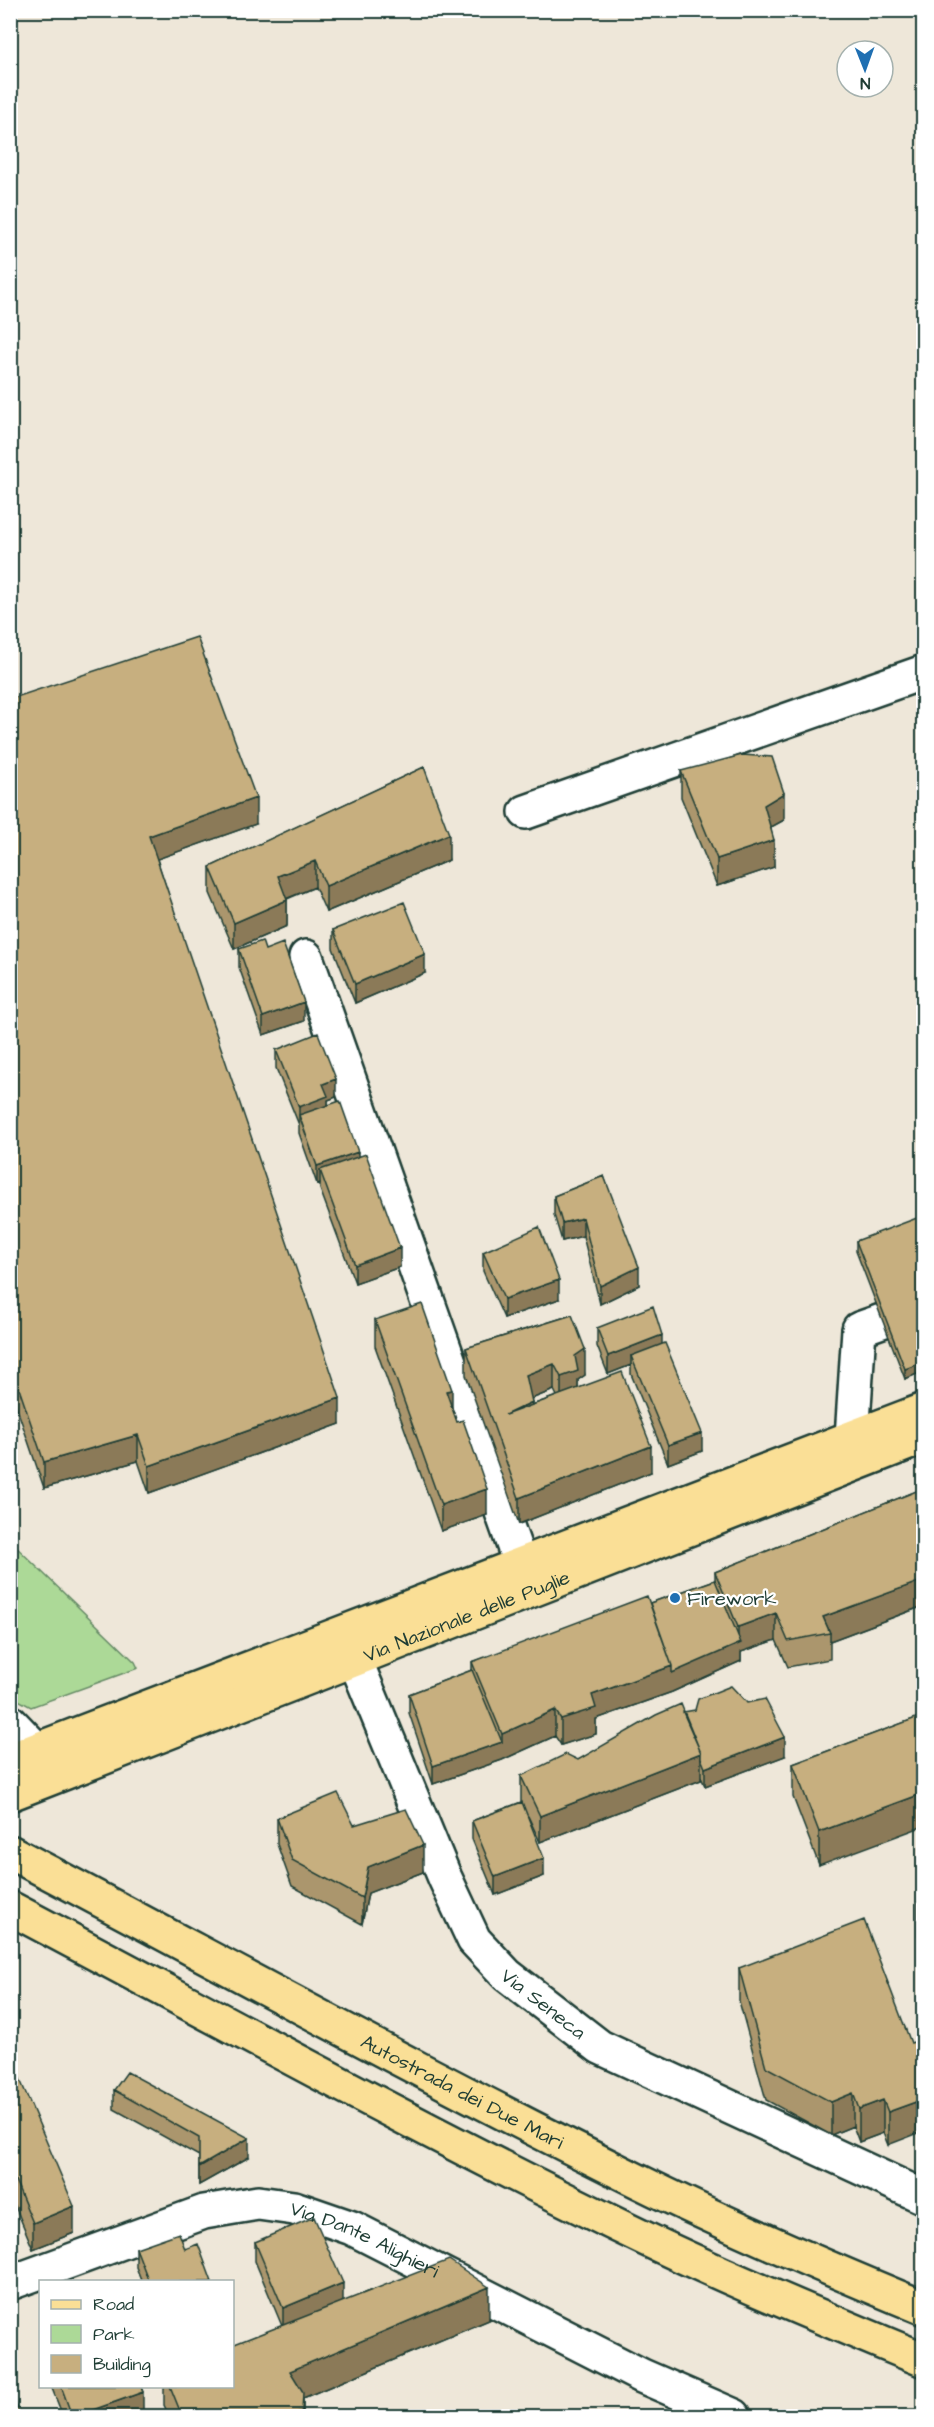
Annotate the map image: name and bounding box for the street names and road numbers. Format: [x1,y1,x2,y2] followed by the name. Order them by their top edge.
[360,1564,574,1670] street label: Via Nazionale delle Puglie
[495,1962,592,2046] street label: Via Seneca
[356,2028,568,2157] street label: Autostrada dei Due Mari
[286,2195,444,2285] street label: Via Dante Alighieri

